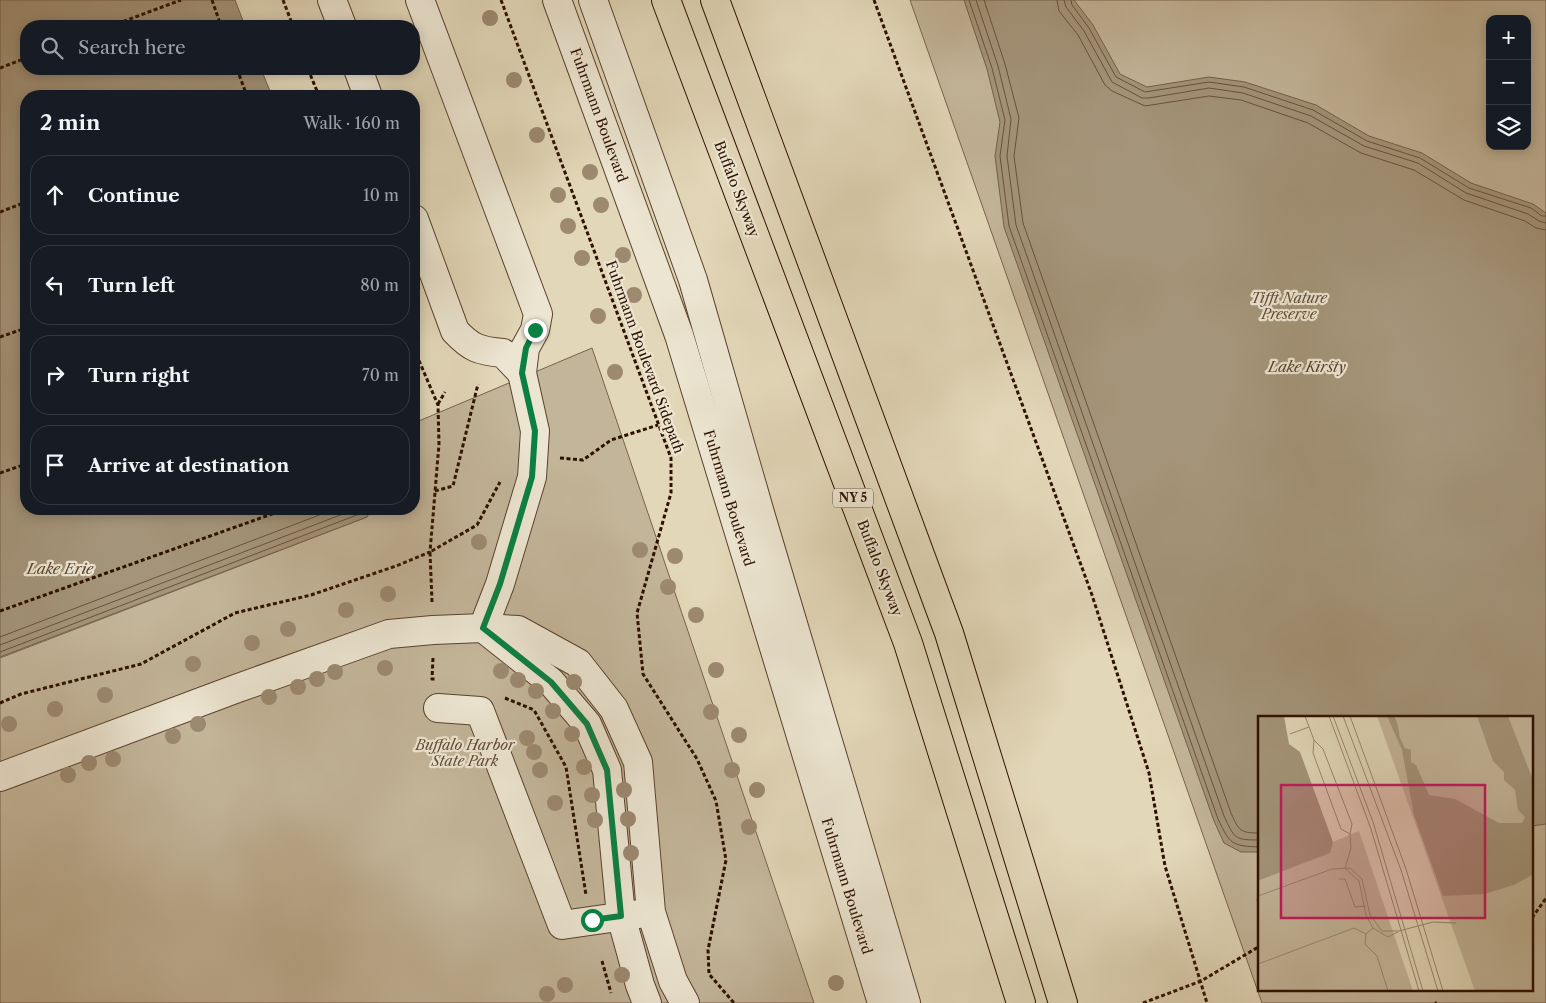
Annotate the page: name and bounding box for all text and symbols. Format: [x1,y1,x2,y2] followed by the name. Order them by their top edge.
[1486,15,1531,150] map controls
[1486,15,1531,60] button: +
[20,20,420,75] search box
[38,34,66,62] icon: search
[78,36,186,59] text: Search here
[566,45,632,185] street label: Fuhrmann Boulevard
[1486,60,1531,105] button: −
[1486,105,1531,150] button: layers
[40,110,100,135] text: 2 min
[303,113,400,133] text: Walk · 160 m
[710,138,764,240] street label: Buffalo Skyway
[41,181,69,209] icon: ahead
[88,184,180,207] text: Continue
[363,185,399,205] text: 10 m
[602,258,688,456] street label: Fuhrmann Boulevard Sidepath
[41,271,69,299] icon: left
[88,274,175,297] text: Turn left
[360,275,399,295] text: 80 m
[1251,289,1328,323] park label: Tifft Nature Preserve
[524,319,547,342] route end
[1267,357,1346,376] water label: Lake Kirsty
[41,361,69,389] icon: right
[88,364,189,387] text: Turn right
[362,365,399,385] text: 70 m
[700,428,758,569] street label: Fuhrmann Boulevard
[41,451,69,479] icon: arrive
[88,454,289,477] text: Arrive at destination
[833,488,873,508] road number: NY 5
[853,517,907,619] street label: Buffalo Skyway
[26,559,94,578] water label: Lake Erie
[1258,716,1534,990] inset map
[414,736,516,770] park label: Buffalo Harbor State Park
[818,816,876,957] street label: Fuhrmann Boulevard
[581,909,604,932] route start

